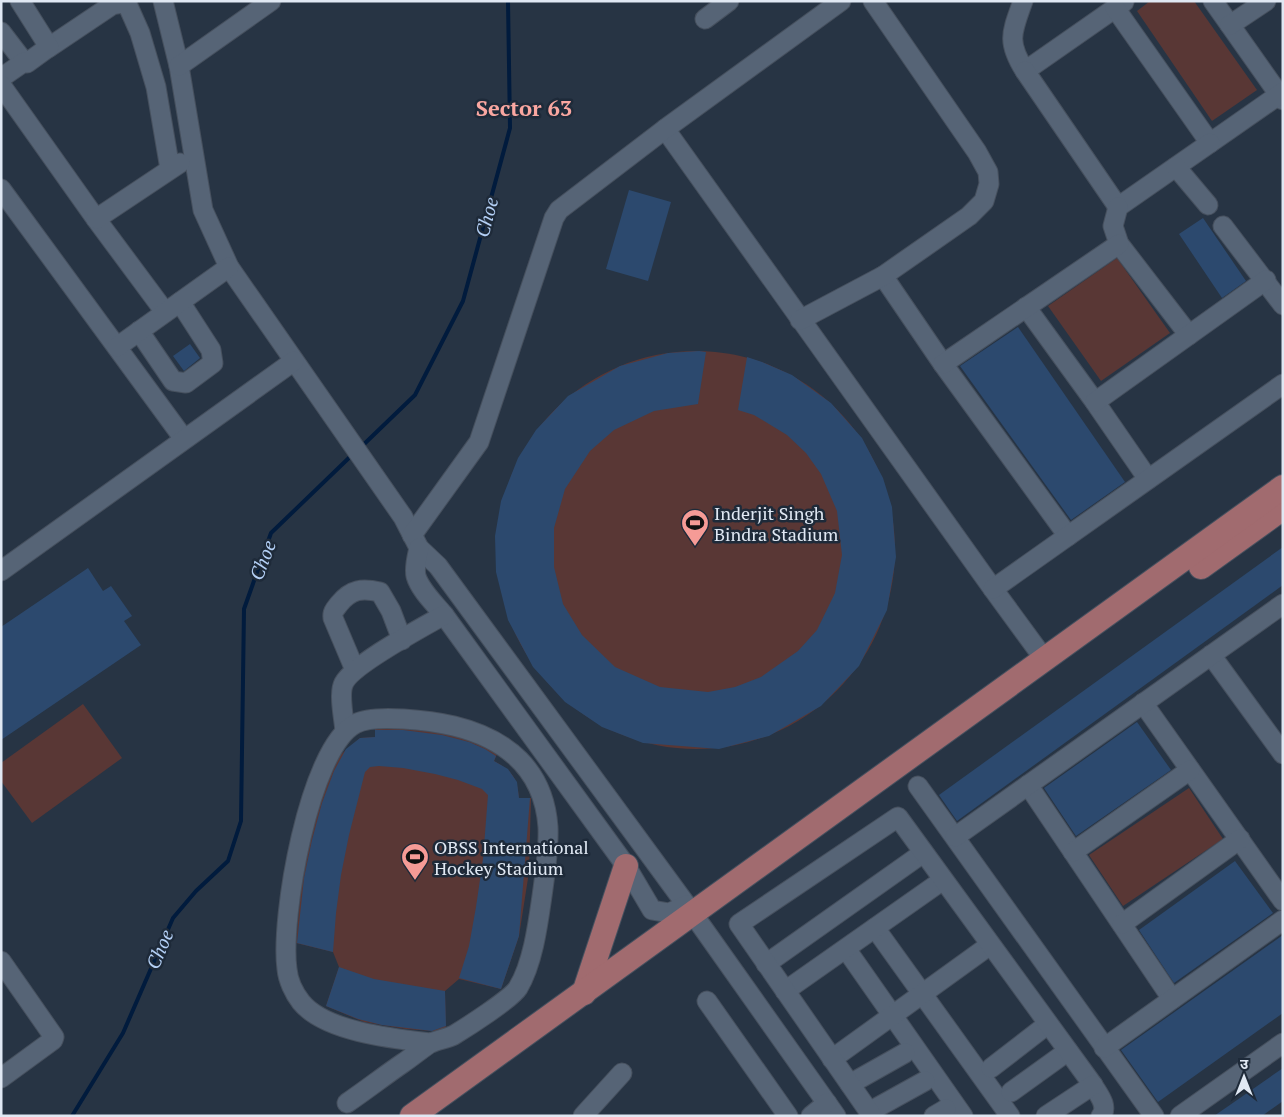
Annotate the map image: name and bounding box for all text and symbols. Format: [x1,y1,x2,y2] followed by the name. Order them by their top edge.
[476,93,572,122] district label: Sector 63
[469,194,503,240] water label: Choe
[714,501,839,546] place label: Inderjit Singh Bindra Stadium
[680,508,710,547] sports icon: Inderjit Singh Bindra Stadium
[243,536,281,583] water label: Choe
[434,835,589,880] place label: OBSS International Hockey Stadium
[400,842,430,881] sports icon: OBSS International Hockey Stadium
[140,925,179,973] water label: Choe
[1219,1052,1269,1102] north arrow
[1240,1054,1249,1073] text: उ

